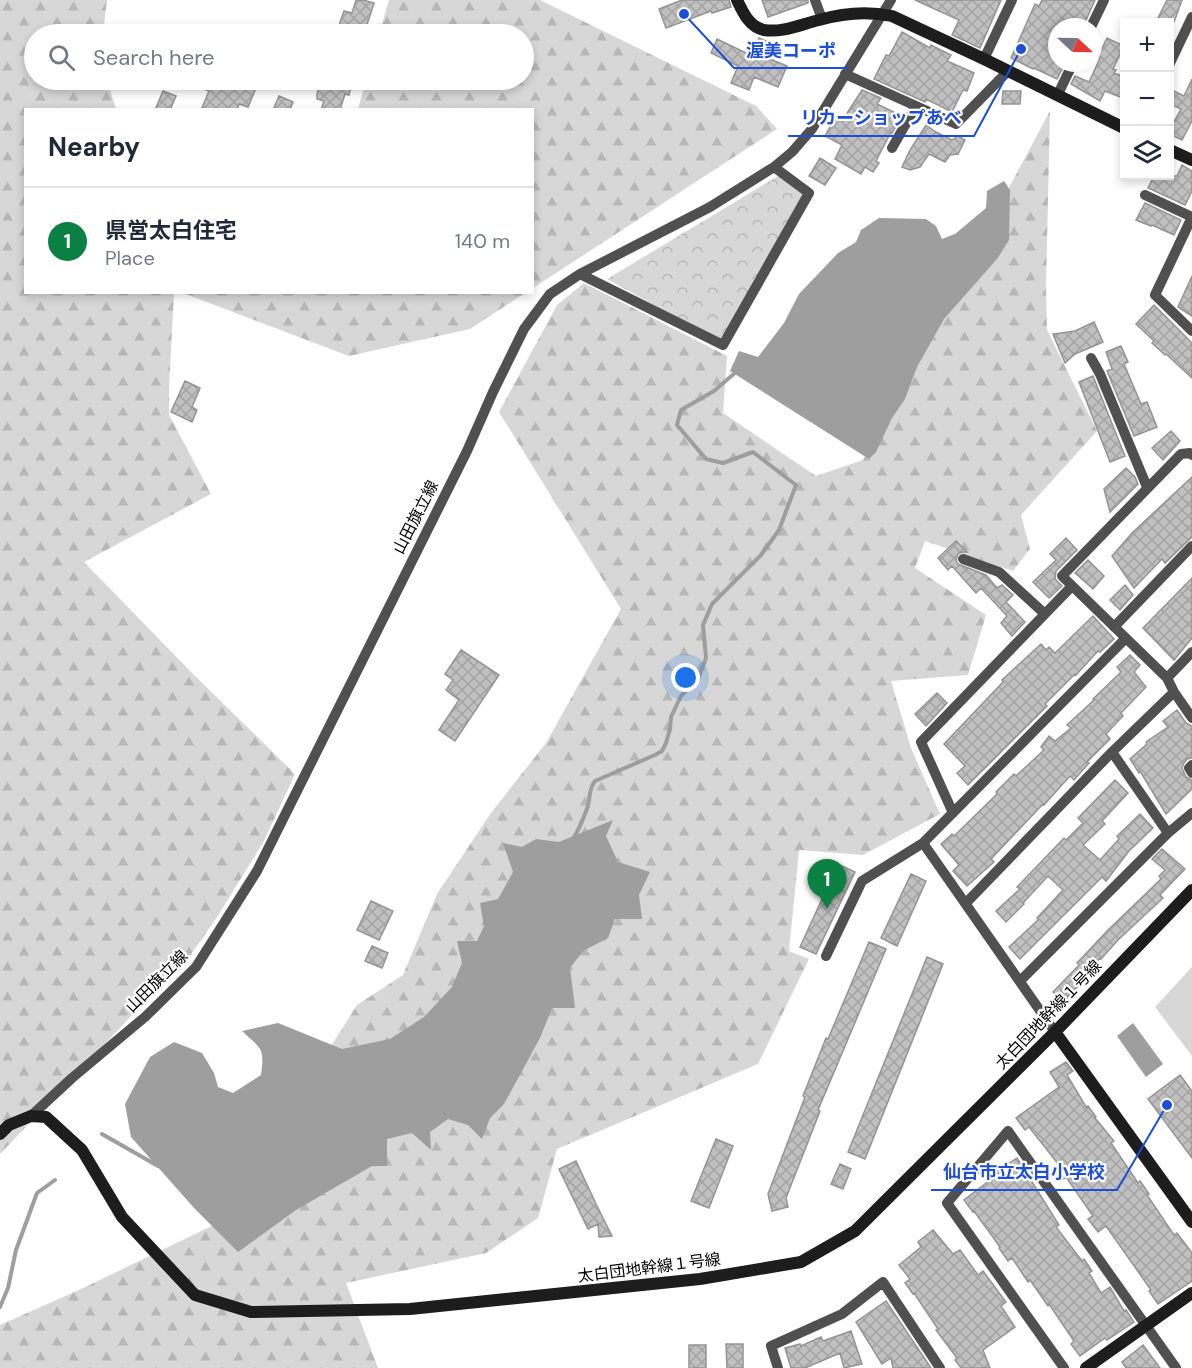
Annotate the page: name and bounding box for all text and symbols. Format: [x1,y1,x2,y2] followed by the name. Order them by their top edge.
[1048,18,1102,72] north arrow
[1120,18,1174,180] map controls
[1120,18,1174,72] button: +
[24,24,534,90] search box
[734,32,848,68] callout: 渥美コーポ
[746,39,836,63] text: 渥美コーポ
[45,41,78,74] icon: search
[93,43,214,72] text: Search here
[1120,72,1174,126] button: −
[788,100,974,136] callout: リカーショップあべ
[800,106,962,130] text: リカーショップあべ
[1120,126,1174,180] button: layers
[48,130,140,164] text: Nearby
[105,216,237,245] text: 県営太白住宅
[64,228,71,254] text: 1
[455,228,510,254] text: 140 m
[105,245,155,271] text: Place
[388,477,443,558] street label: 山田旗立線
[671,663,700,692] your location
[808,860,846,909] pin: 1
[121,946,192,1017] street label: 山田旗立線
[991,955,1106,1073] street label: 太白団地幹線１号線
[931,1154,1117,1190] callout: 仙台市立太白小学校
[943,1160,1105,1184] text: 仙台市立太白小学校
[576,1248,722,1287] street label: 太白団地幹線１号線

